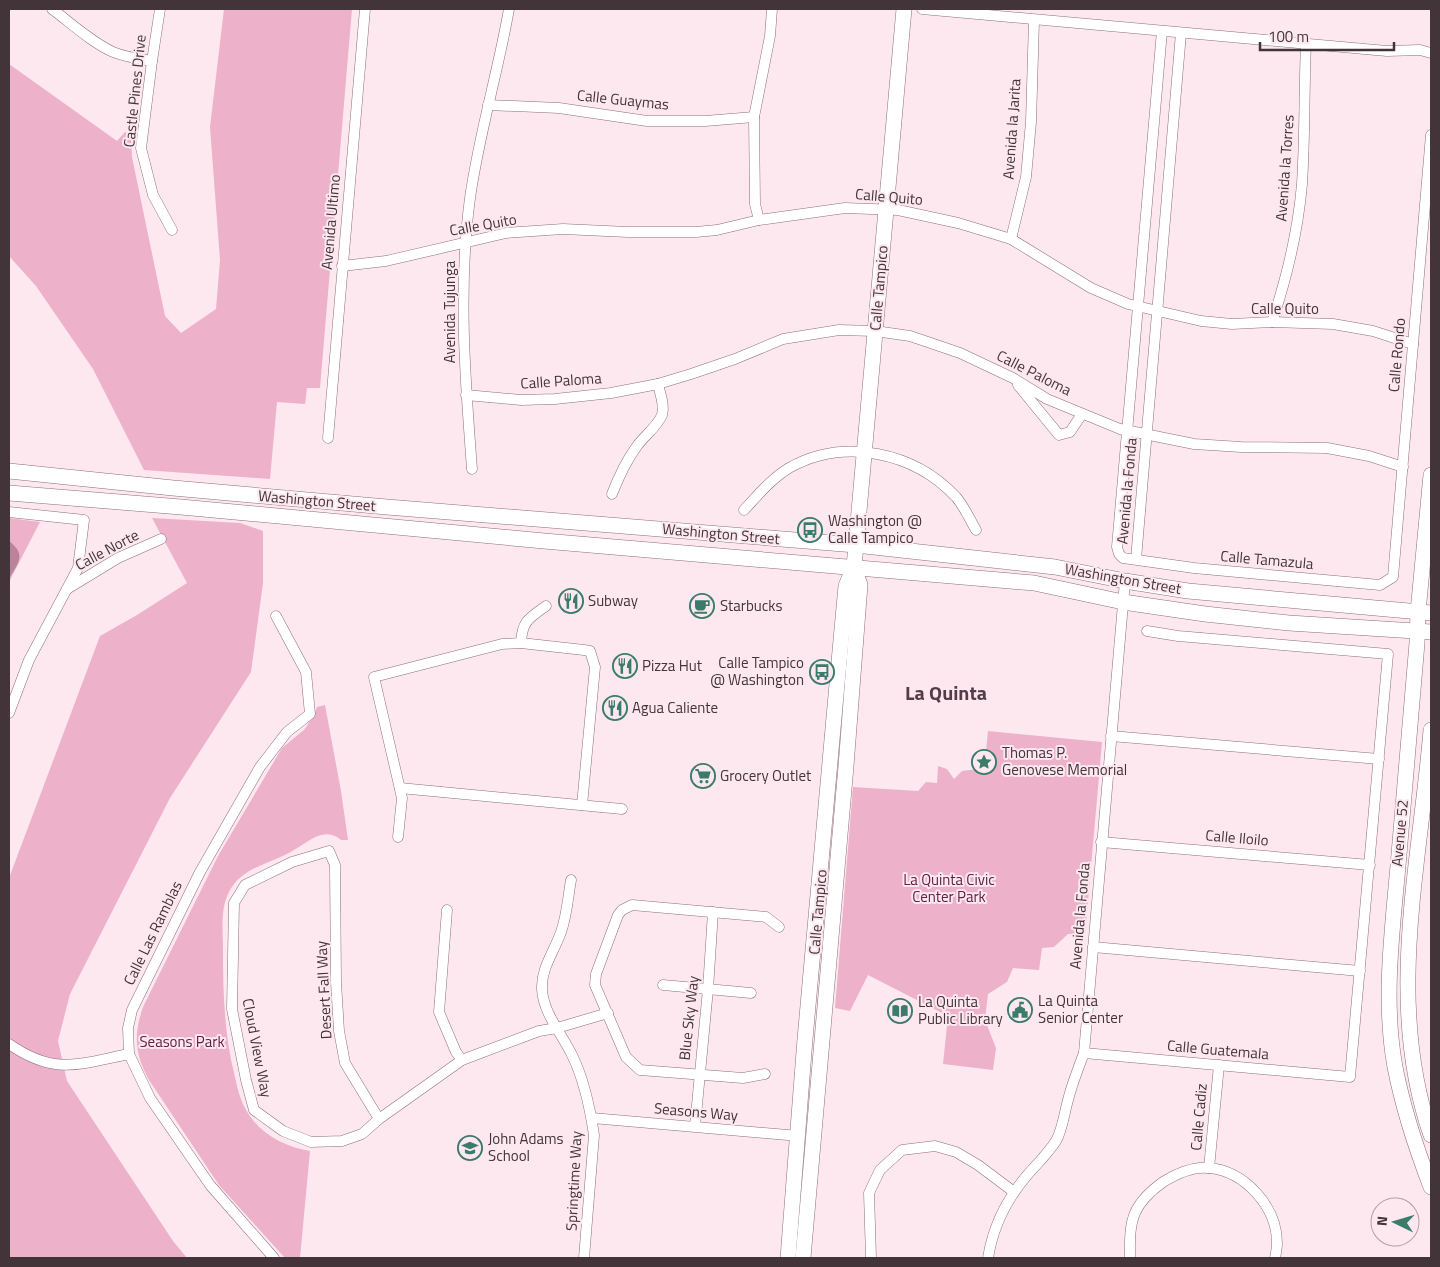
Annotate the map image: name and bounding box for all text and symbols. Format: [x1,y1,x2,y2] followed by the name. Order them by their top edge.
[1260,20,1394,52] scale bar
[1268,25,1309,48] text: 100 m
[117,33,152,148] street label: Castle Pines Drive
[997,77,1027,180] street label: Avenida la Jarita
[576,83,670,116] street label: Calle Guaymas
[1269,114,1300,222] street label: Avenida la Torres
[315,173,346,271] street label: Avenida Ultimo
[854,182,924,211] street label: Calle Quito
[448,207,518,242] street label: Calle Quito
[863,244,894,332] street label: Calle Tampico
[438,260,461,363] street label: Avenida Tujunga
[1251,297,1319,320] street label: Calle Quito
[1382,317,1411,393] street label: Calle Rondo
[993,344,1076,401] street label: Calle Paloma
[520,366,603,395] street label: Calle Paloma
[1110,436,1143,545] street label: Avenida la Fonda
[257,484,377,517] street label: Washington Street
[828,509,922,549] place label: Washington @ Calle Tampico
[661,517,781,550] street label: Washington Street
[797,517,823,543] bus stop icon: Washington @ Calle Tampico
[71,523,143,576] street label: Calle Norte
[1220,544,1315,575] street label: Calle Tamazula
[1063,557,1184,600] street label: Washington Street
[558,588,584,614] restaurant icon: Subway
[588,589,638,612] place label: Subway
[689,593,715,619] cafe icon: Starbucks
[720,594,783,617] place label: Starbucks
[710,651,804,691] place label: Calle Tampico @ Washington
[612,653,638,679] restaurant icon: Pizza Hut
[642,654,703,677] place label: Pizza Hut
[809,659,835,685] bus stop icon: Calle Tampico @ Washington
[905,677,987,708] district label: La Quinta
[602,695,628,721] restaurant icon: Agua Caliente
[632,696,718,719] place label: Agua Caliente
[1002,741,1127,781] place label: Thomas P. Genovese Memorial
[971,749,997,775] place icon: Thomas P. Genovese Memorial
[690,763,716,789] supermarket icon: Grocery Outlet
[720,764,812,787] place label: Grocery Outlet
[1385,799,1414,867] street label: Avenue 52
[1205,823,1270,852] street label: Calle Iloilo
[1063,861,1096,970] street label: Avenida la Fonda
[802,868,833,956] street label: Calle Tampico
[903,868,995,908] park label: La Quinta Civic Center Park
[117,877,188,989] street label: Calle Las Ramblas
[309,940,338,1040] street label: Desert Fall Way
[673,974,704,1061] street label: Blue Sky Way
[1038,989,1123,1029] place label: La Quinta Senior Center
[918,990,1003,1030] place label: La Quinta Public Library
[237,996,278,1100] street label: Cloud View Way
[1007,997,1033,1023] public building icon: La Quinta Senior Center
[887,998,913,1024] library icon: La Quinta Public Library
[139,1030,225,1053] park label: Seasons Park
[1166,1034,1270,1065] street label: Calle Guatemala
[1184,1082,1213,1151] street label: Calle Cadiz
[653,1096,739,1127] street label: Seasons Way
[488,1127,563,1167] place label: John Adams School
[559,1130,588,1232] street label: Springtime Way
[457,1135,483,1161] school or university icon: John Adams School
[1370,1197,1420,1247] north arrow
[1371,1215,1392,1227] text: N

